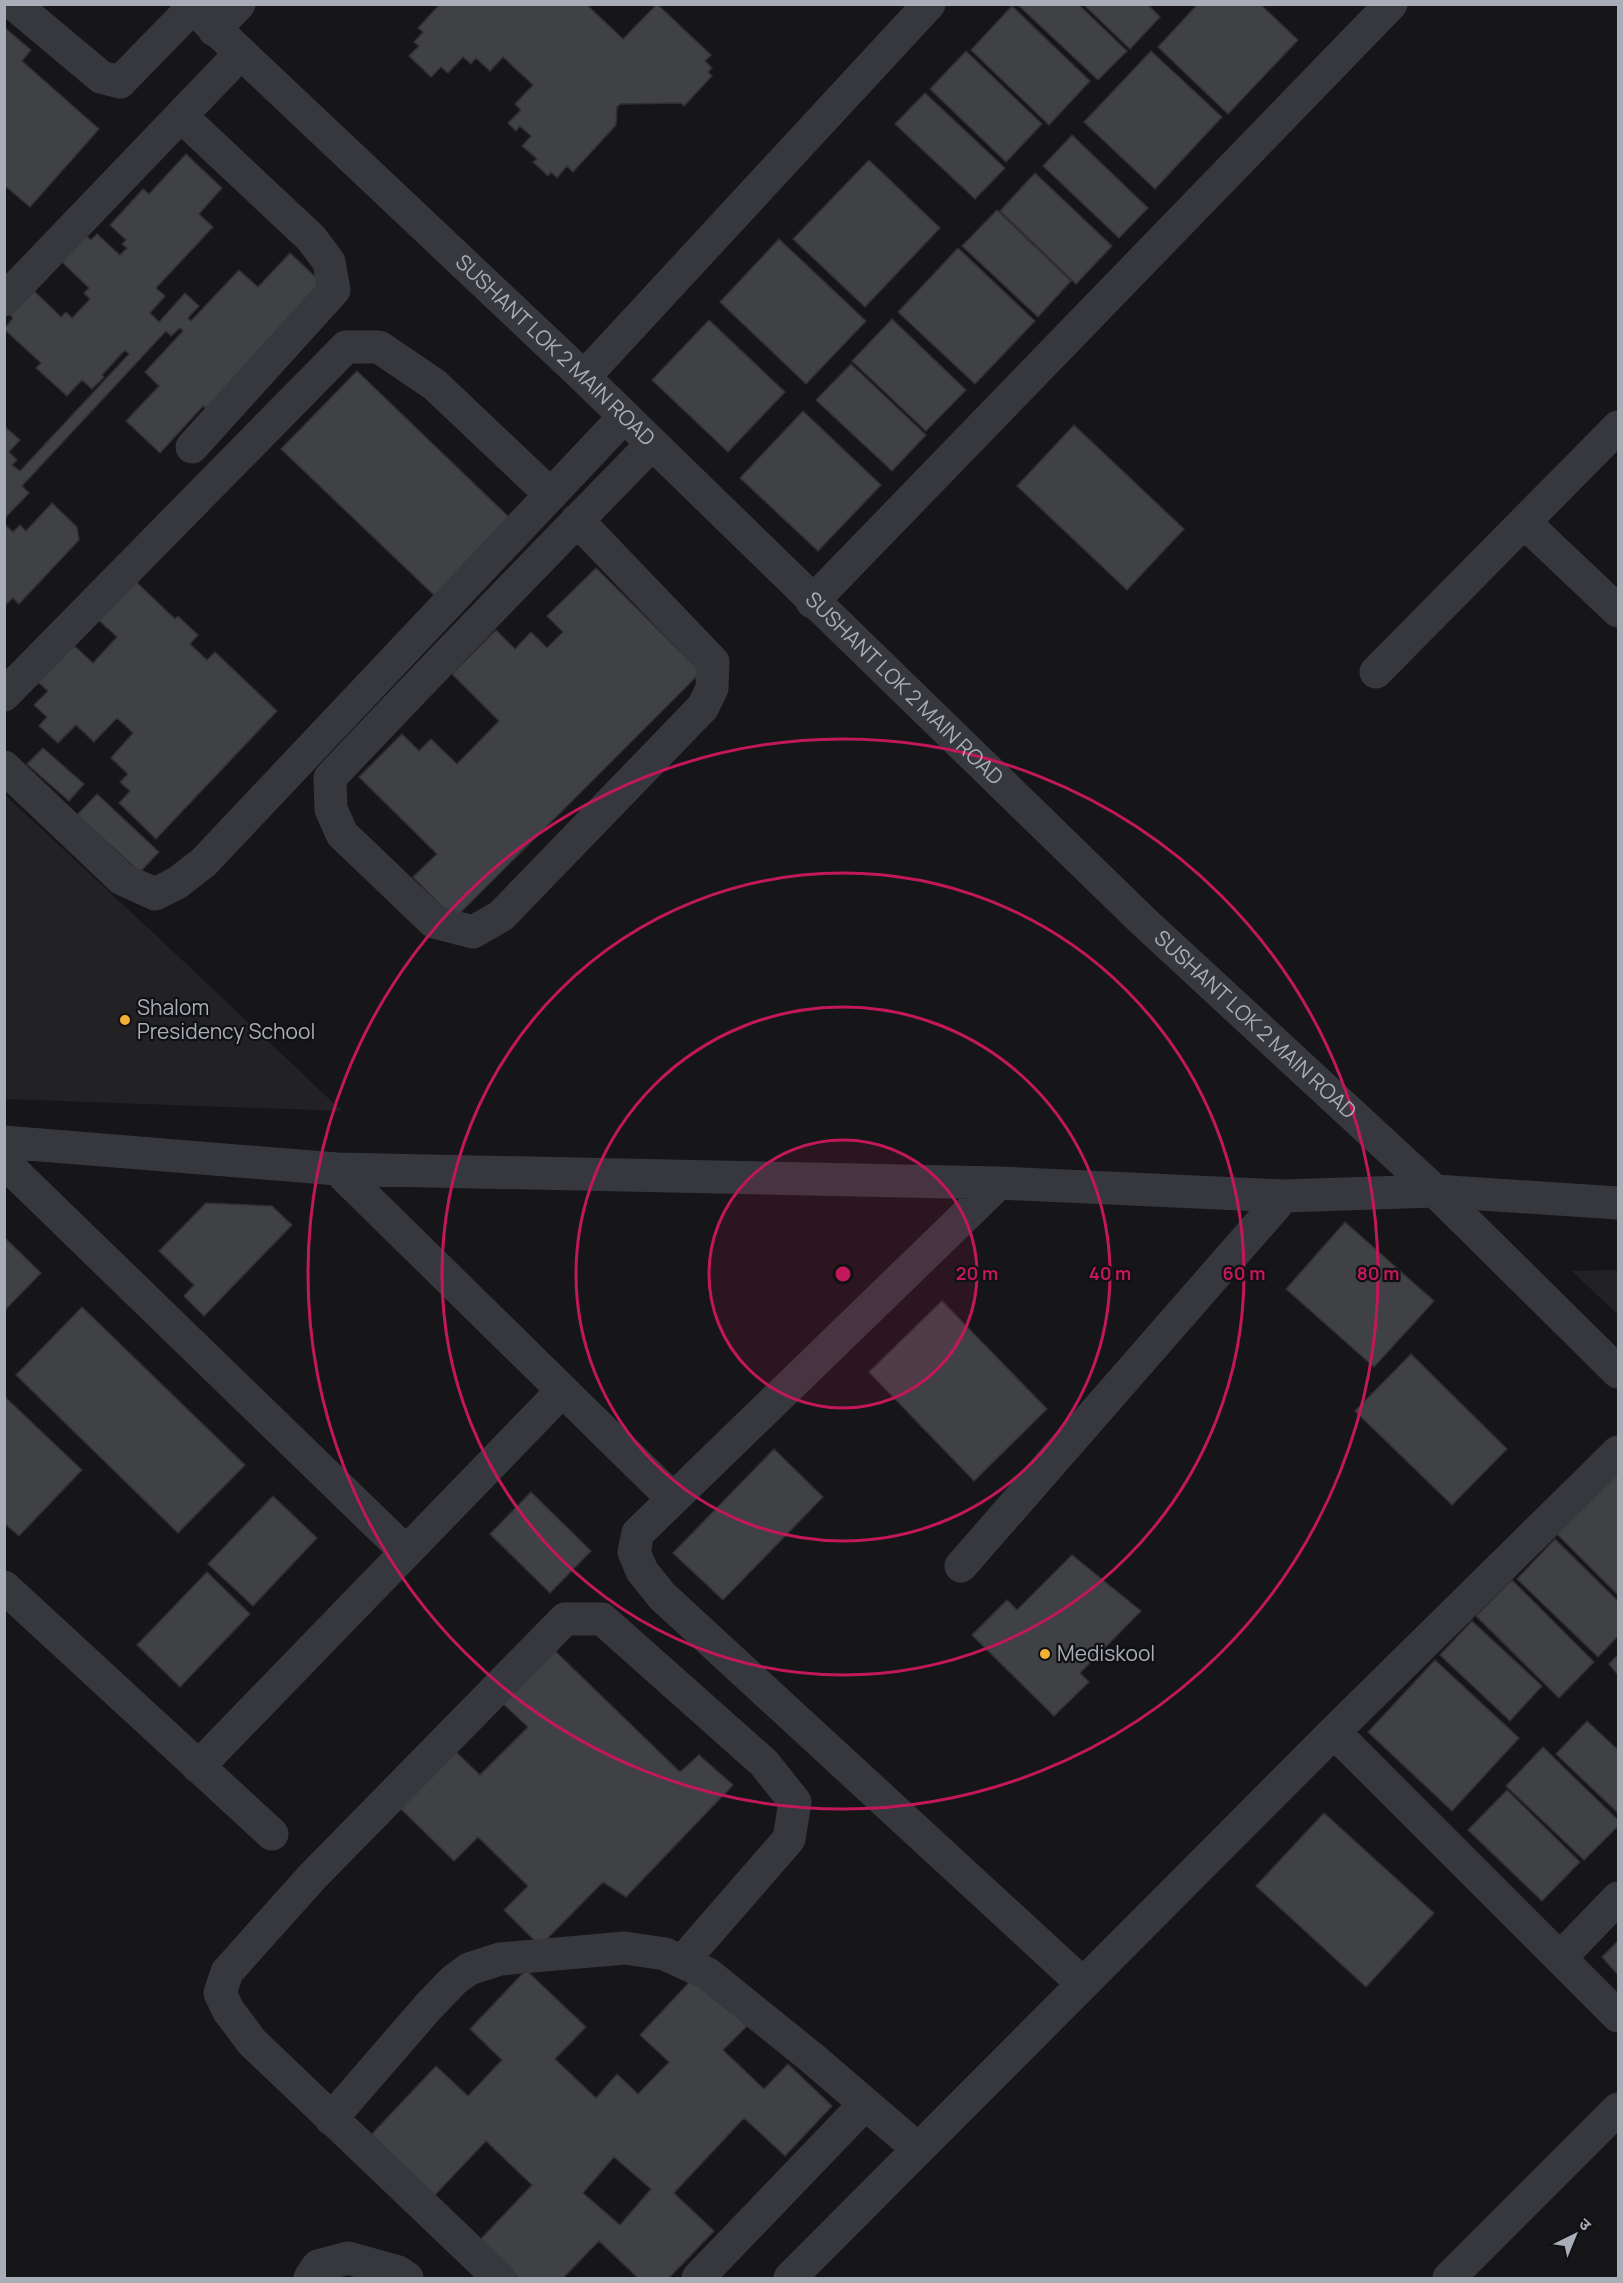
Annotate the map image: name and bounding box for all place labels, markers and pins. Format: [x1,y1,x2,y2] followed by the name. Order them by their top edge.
[137,993,315,1045] place label: Shalom Presidency School
[118,1013,132,1027] marker: Shalom Presidency School
[833,1264,853,1284] centre of rings
[1057,1639,1155,1667] place label: Mediskool
[1038,1647,1052,1661] marker: Mediskool

